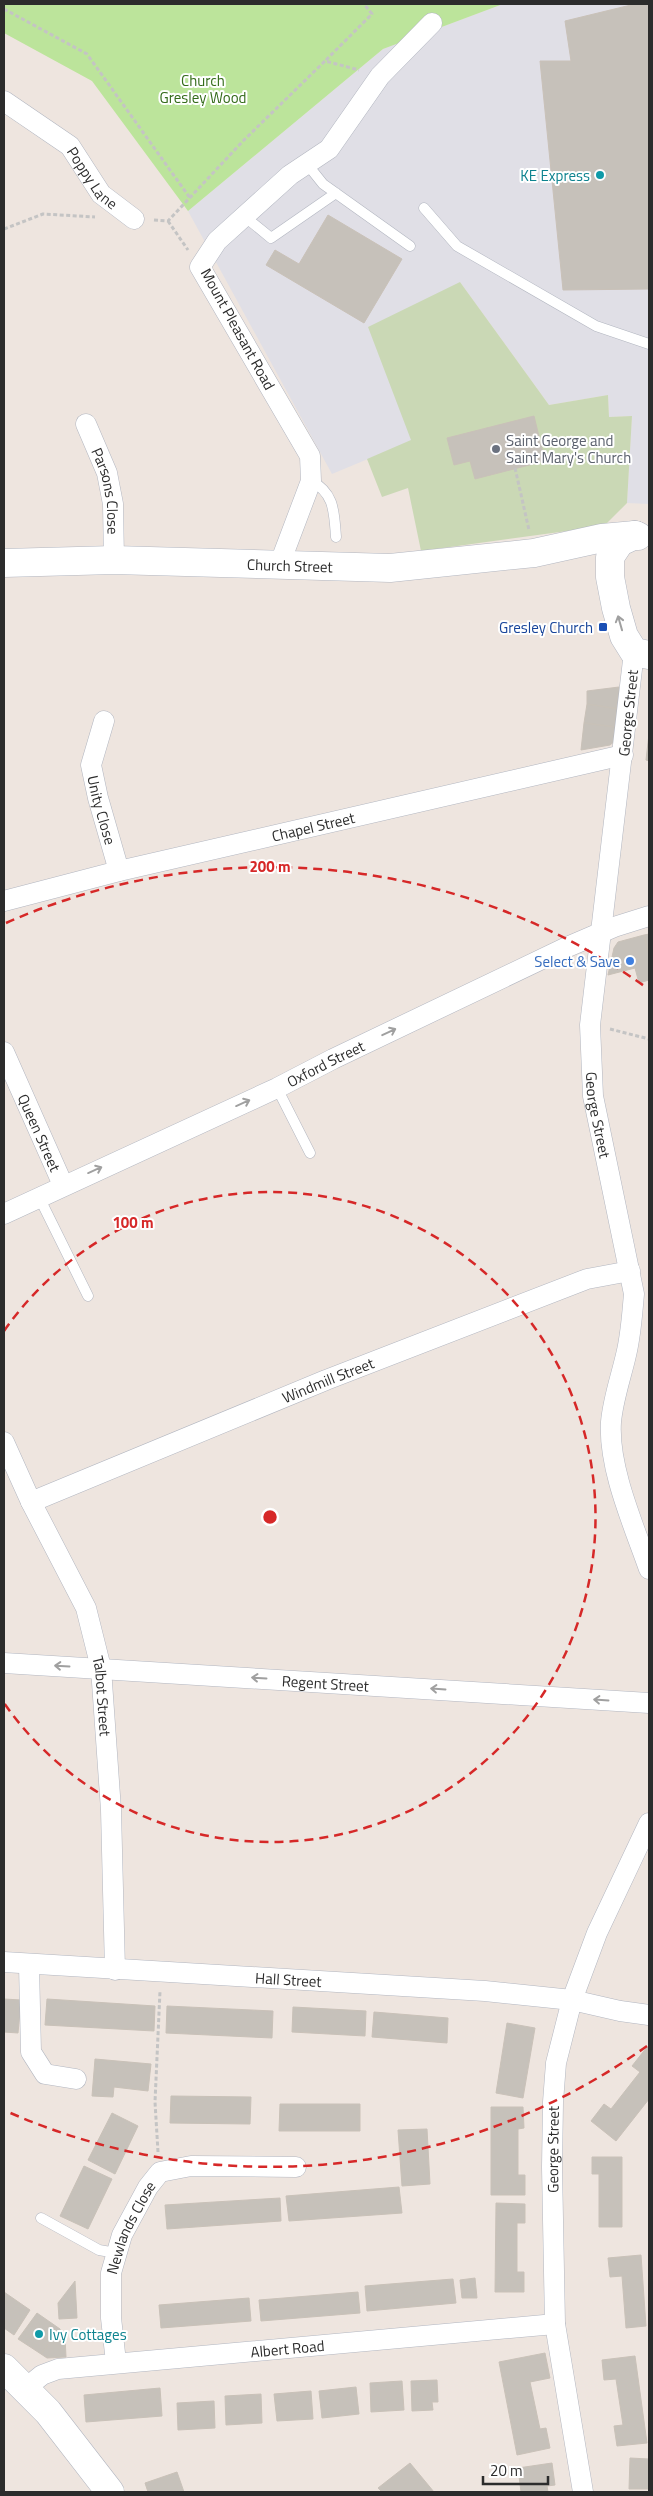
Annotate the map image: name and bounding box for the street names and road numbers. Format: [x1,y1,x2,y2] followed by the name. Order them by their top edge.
[62,142,123,214] street label: Poppy Lane
[195,264,281,394] street label: Mount Pleasant Road
[86,444,125,535] street label: Parsons Close
[247,552,334,578] street label: Church Street
[612,668,644,758] street label: George Street
[82,773,122,847] street label: Unity Close
[269,805,358,847] street label: Chapel Street
[282,1034,369,1093] street label: Oxford Street
[580,1071,617,1161] street label: George Street
[12,1090,67,1176] street label: Queen Street
[278,1351,378,1409] street label: Windmill Street
[87,1653,117,1738] street label: Talbot Street
[281,1669,370,1697] street label: Regent Street
[255,1966,323,1993] street label: Hall Street
[540,2105,564,2193] street label: George Street
[100,2175,161,2277] street label: Newlands Close
[249,2333,325,2363] street label: Albert Road

